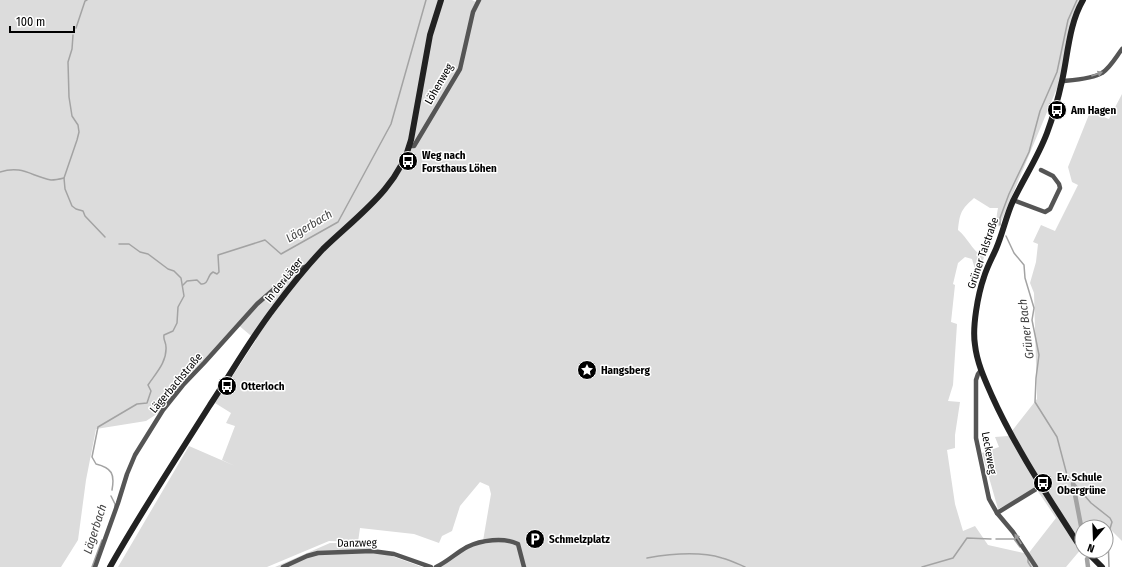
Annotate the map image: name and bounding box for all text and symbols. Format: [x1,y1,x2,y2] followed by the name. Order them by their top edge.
[10,8,74,34] scale bar
[16,15,45,29] text: 100 m
[422,60,456,107] street label: Löhenweg
[1092,71,1104,77] one-way arrow
[1046,99,1068,121] bus stop icon: Am Hagen
[1070,104,1116,117] place label: Am Hagen
[422,149,497,175] place label: Weg nach Forsthaus Löhen
[397,150,419,172] bus stop icon: Weg nach Forsthaus Löhen
[283,207,335,245] water label: Lägerbach
[965,216,1001,290] street label: Grüner Talstraße
[262,255,306,305] street label: In der Läger
[1015,298,1037,360] water label: Grüner Bach
[147,350,205,416] street label: Lägerbachstraße
[576,359,598,381] place icon: Hangsberg
[601,364,651,377] place label: Hangsberg
[216,375,238,397] bus stop icon: Otterloch
[241,380,285,393] place label: Otterloch
[979,431,999,476] street label: Leckeweg
[1057,471,1106,497] place label: Ev. Schule Obergrüne
[1032,472,1054,494] bus stop icon: Ev. Schule Obergrüne
[80,502,110,556] water label: Lägerbach
[1074,519,1114,559] north arrow
[524,528,546,550] parking icon: Schmelzplatz
[549,533,610,546] place label: Schmelzplatz
[1014,534,1022,544] one-way arrow
[337,536,378,550] street label: Danzweg
[1086,541,1096,555] text: N

